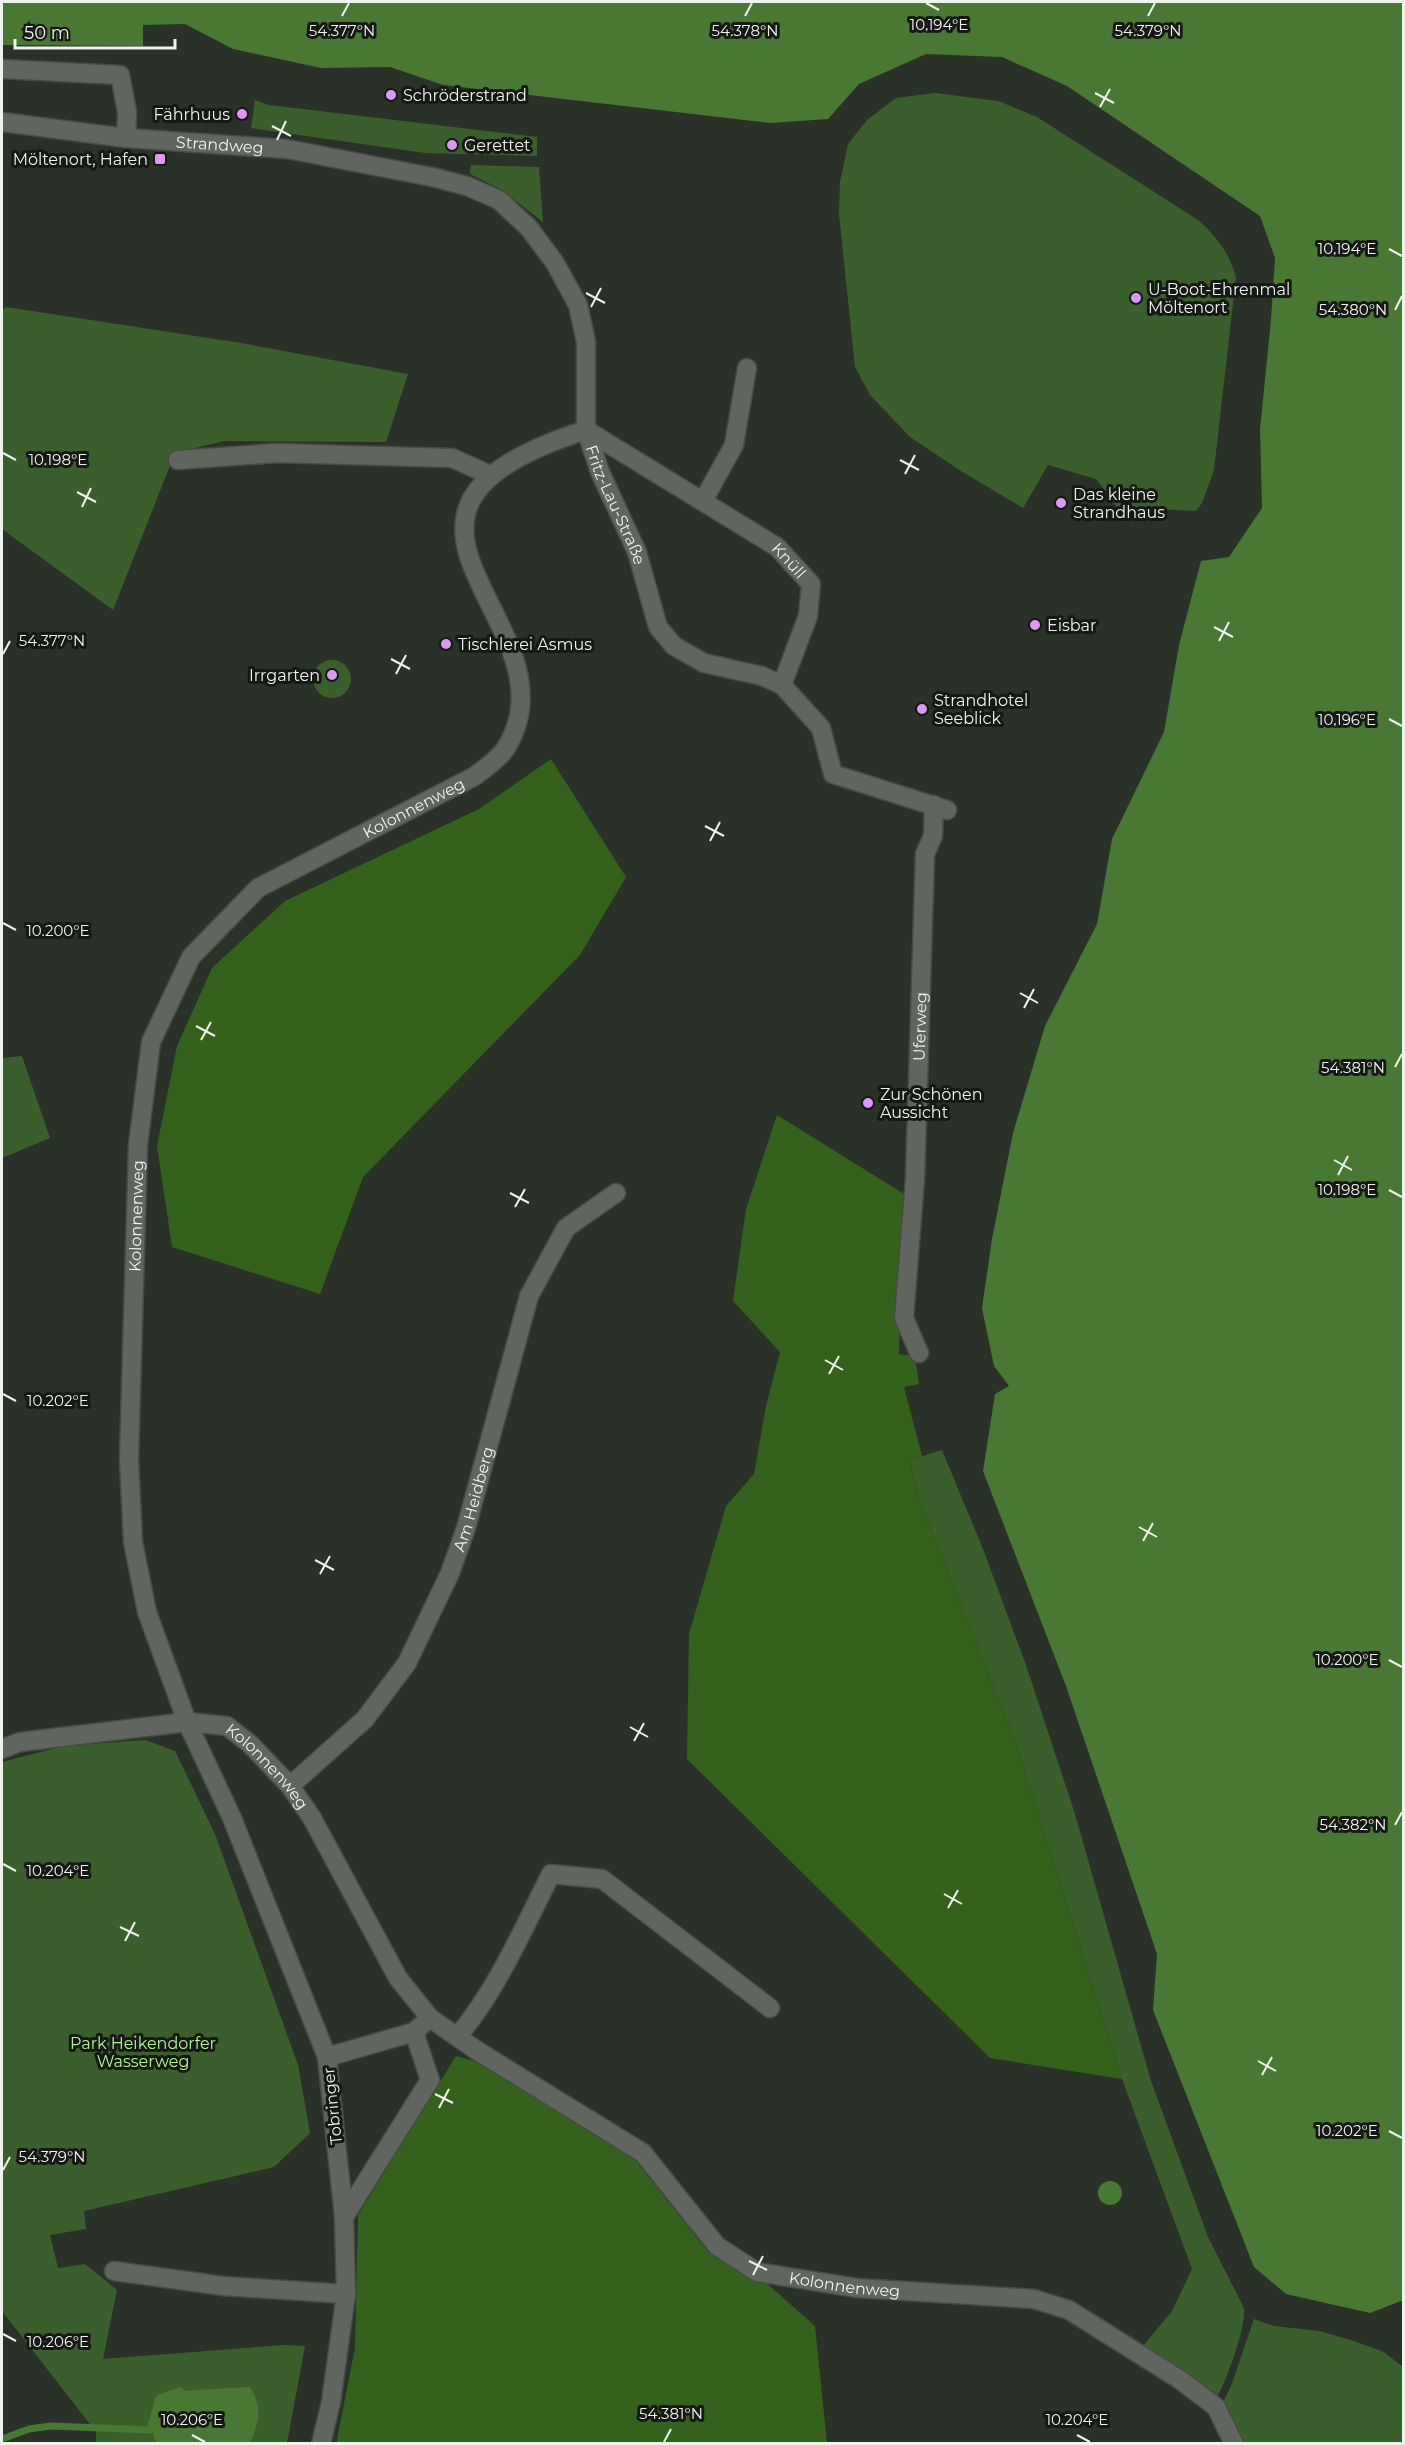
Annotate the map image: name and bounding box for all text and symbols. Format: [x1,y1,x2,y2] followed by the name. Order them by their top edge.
[15,12,176,50] scale bar
[910,15,968,34] text: 10.194°E
[309,21,375,40] text: 54.377°N
[712,21,778,40] text: 54.378°N
[1115,21,1181,40] text: 54.379°N
[24,22,70,44] text: 50 m
[403,86,527,105] place label: Schröderstrand
[384,88,398,102] marker: Schröderstrand
[154,105,230,124] place label: Fährhuus
[235,107,249,121] marker: Fährhuus
[175,132,264,157] street label: Strandweg
[464,136,531,155] place label: Gerettet
[445,138,459,152] marker: Gerettet
[13,150,148,169] place label: Möltenort, Hafen
[153,152,167,166] marker: Möltenort, Hafen
[1318,239,1376,258] text: 10.194°E
[1148,280,1290,317] place label: U-Boot-Ehrenmal Möltenort
[1129,291,1143,305] marker: U-Boot-Ehrenmal Möltenort
[1319,300,1387,319] text: 54.380°N
[582,443,649,567] street label: Fritz-Lau-Straße
[29,450,87,469] text: 10.198°E
[1073,485,1165,522] place label: Das kleine Strandhaus
[1054,496,1068,510] marker: Das kleine Strandhaus
[768,539,810,582] street label: Knüll
[1047,616,1096,635] place label: Eisbar
[1028,618,1042,632] marker: Eisbar
[19,631,85,650] text: 54.377°N
[458,635,592,654] place label: Tischlerei Asmus
[439,637,453,651] marker: Tischlerei Asmus
[249,666,320,685] place label: Irrgarten
[325,668,339,682] marker: Irrgarten
[934,691,1028,728] place label: Strandhotel Seeblick
[915,702,929,716] marker: Strandhotel Seeblick
[1318,710,1376,729] text: 10.196°E
[360,774,468,842] street label: Kolonnenweg
[26,921,90,940] text: 10.200°E
[910,992,931,1061] street label: Uferweg
[1321,1058,1385,1077] text: 54.381°N
[880,1085,983,1122] place label: Zur Schönen Aussicht
[861,1096,875,1110] marker: Zur Schönen Aussicht
[125,1160,148,1272] street label: Kolonnenweg
[1318,1180,1376,1199] text: 10.198°E
[27,1391,89,1410] text: 10.202°E
[449,1445,498,1554] street label: Am Heidberg
[1315,1650,1379,1669] text: 10.200°E
[222,1720,312,1813] street label: Kolonnenweg
[1319,1815,1387,1834] text: 54.382°N
[27,1861,89,1880] text: 10.204°E
[70,2034,216,2071] park label: Park Heikendorfer Wasserweg
[319,2066,346,2146] street label: Tobringer
[1316,2121,1378,2140] text: 10.202°E
[19,2147,85,2166] text: 54.379°N
[788,2268,901,2301] street label: Kolonnenweg
[27,2332,89,2351] text: 10.206°E
[639,2404,703,2423] text: 54.381°N
[161,2410,223,2429] text: 10.206°E
[1046,2410,1108,2429] text: 10.204°E

